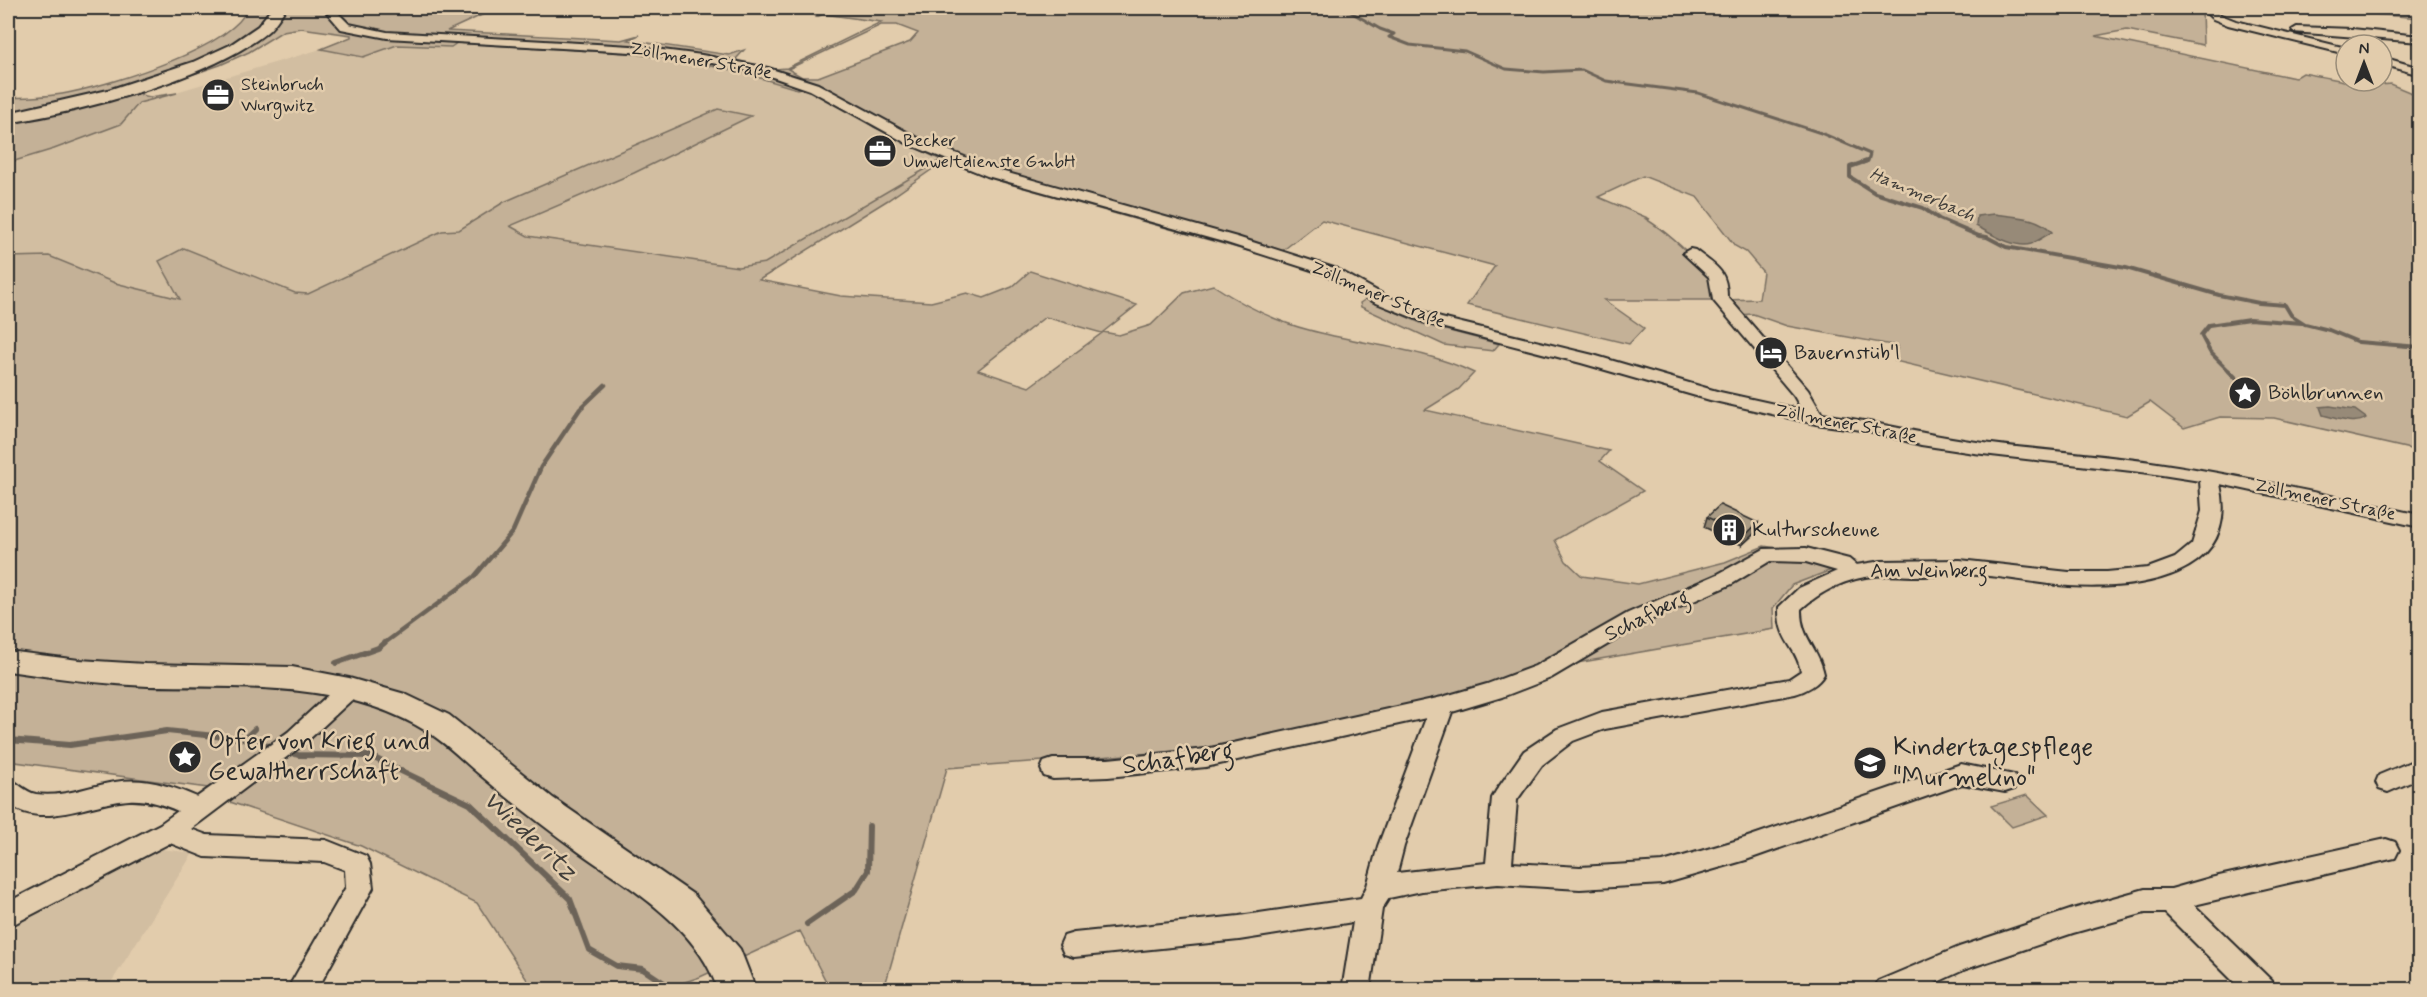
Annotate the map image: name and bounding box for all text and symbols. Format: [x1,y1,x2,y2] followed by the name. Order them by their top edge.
[2334,33,2394,93] north arrow
[628,37,774,85] street label: Zöllmener Straße
[2359,39,2369,60] text: N
[241,73,324,119] place label: Steinbruch Wurgwitz
[200,77,236,113] office icon: Steinbruch Wurgwitz
[903,129,1076,174] place label: Becker Umweltdienste GmbH
[862,133,898,169] office icon: Becker Umweltdienste GmbH
[1866,162,1979,228] water label: Hammerbach
[1307,256,1449,334] street label: Zöllmener Straße
[1753,335,1789,371] hotel icon: Bauernstüb'l
[1794,339,1900,367] place label: Bauernstüb'l
[2227,375,2263,411] place icon: Böhlbrunnen
[2268,379,2384,407] place label: Böhlbrunnen
[1773,398,1919,450] street label: Zöllmener Straße
[2252,473,2398,527] street label: Zöllmener Straße
[1711,512,1747,548] building icon: Kulturscheune
[1752,516,1880,544] place label: Kulturscheune
[1870,557,1988,587] street label: Am Weinberg
[1600,583,1695,650] street label: Schafberg
[208,725,430,789] place label: Opfer von Krieg und Gewaltherrschaft
[1893,731,2093,795] place label: Kindertagespflege "Murmelino"
[1120,734,1237,787] street label: Schafberg
[167,739,203,775] place icon: Opfer von Krieg und Gewaltherrschaft
[1852,745,1888,781] school or university icon: Kindertagespflege "Murmelino"
[475,783,585,889] water label: Wiederitz

